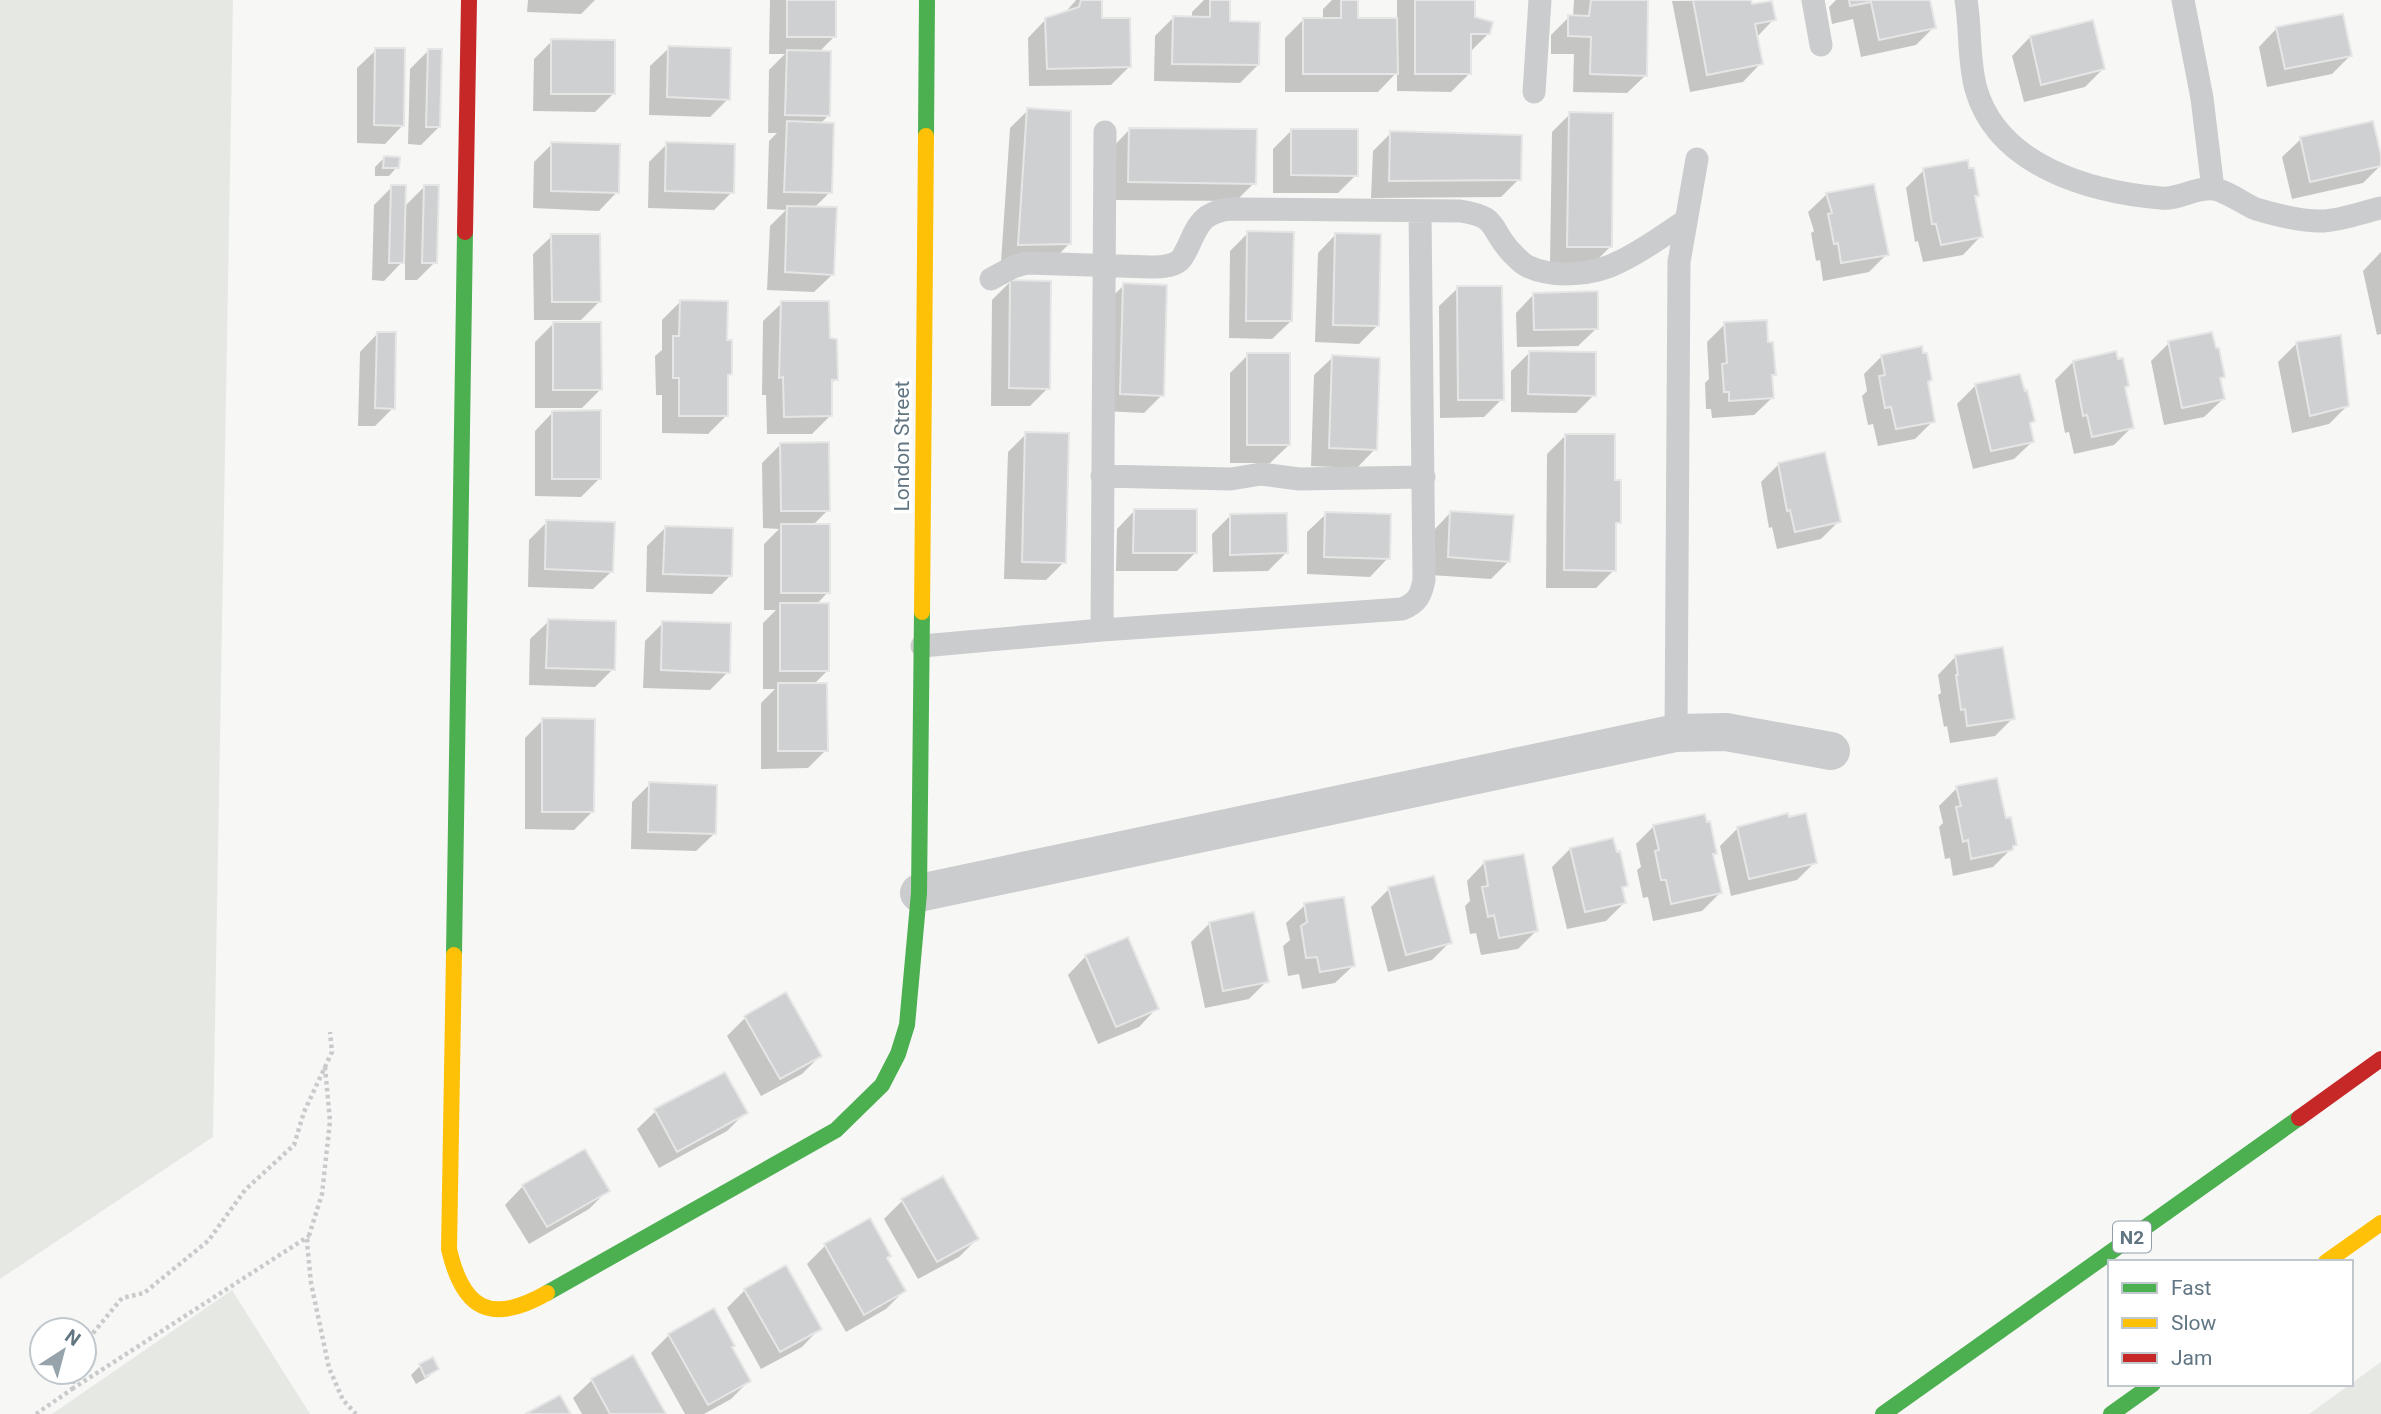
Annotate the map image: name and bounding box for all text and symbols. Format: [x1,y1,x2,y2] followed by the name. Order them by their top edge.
[890,380,914,511] street label: London Street
[2113,1222,2151,1252] road number: N2
[2108,1260,2353,1386] legend
[2171,1276,2212,1300] text: Fast
[2171,1311,2217,1335] text: Slow
[28,1316,98,1386] north arrow
[61,1324,85,1351] text: N
[2171,1346,2212,1370] text: Jam

